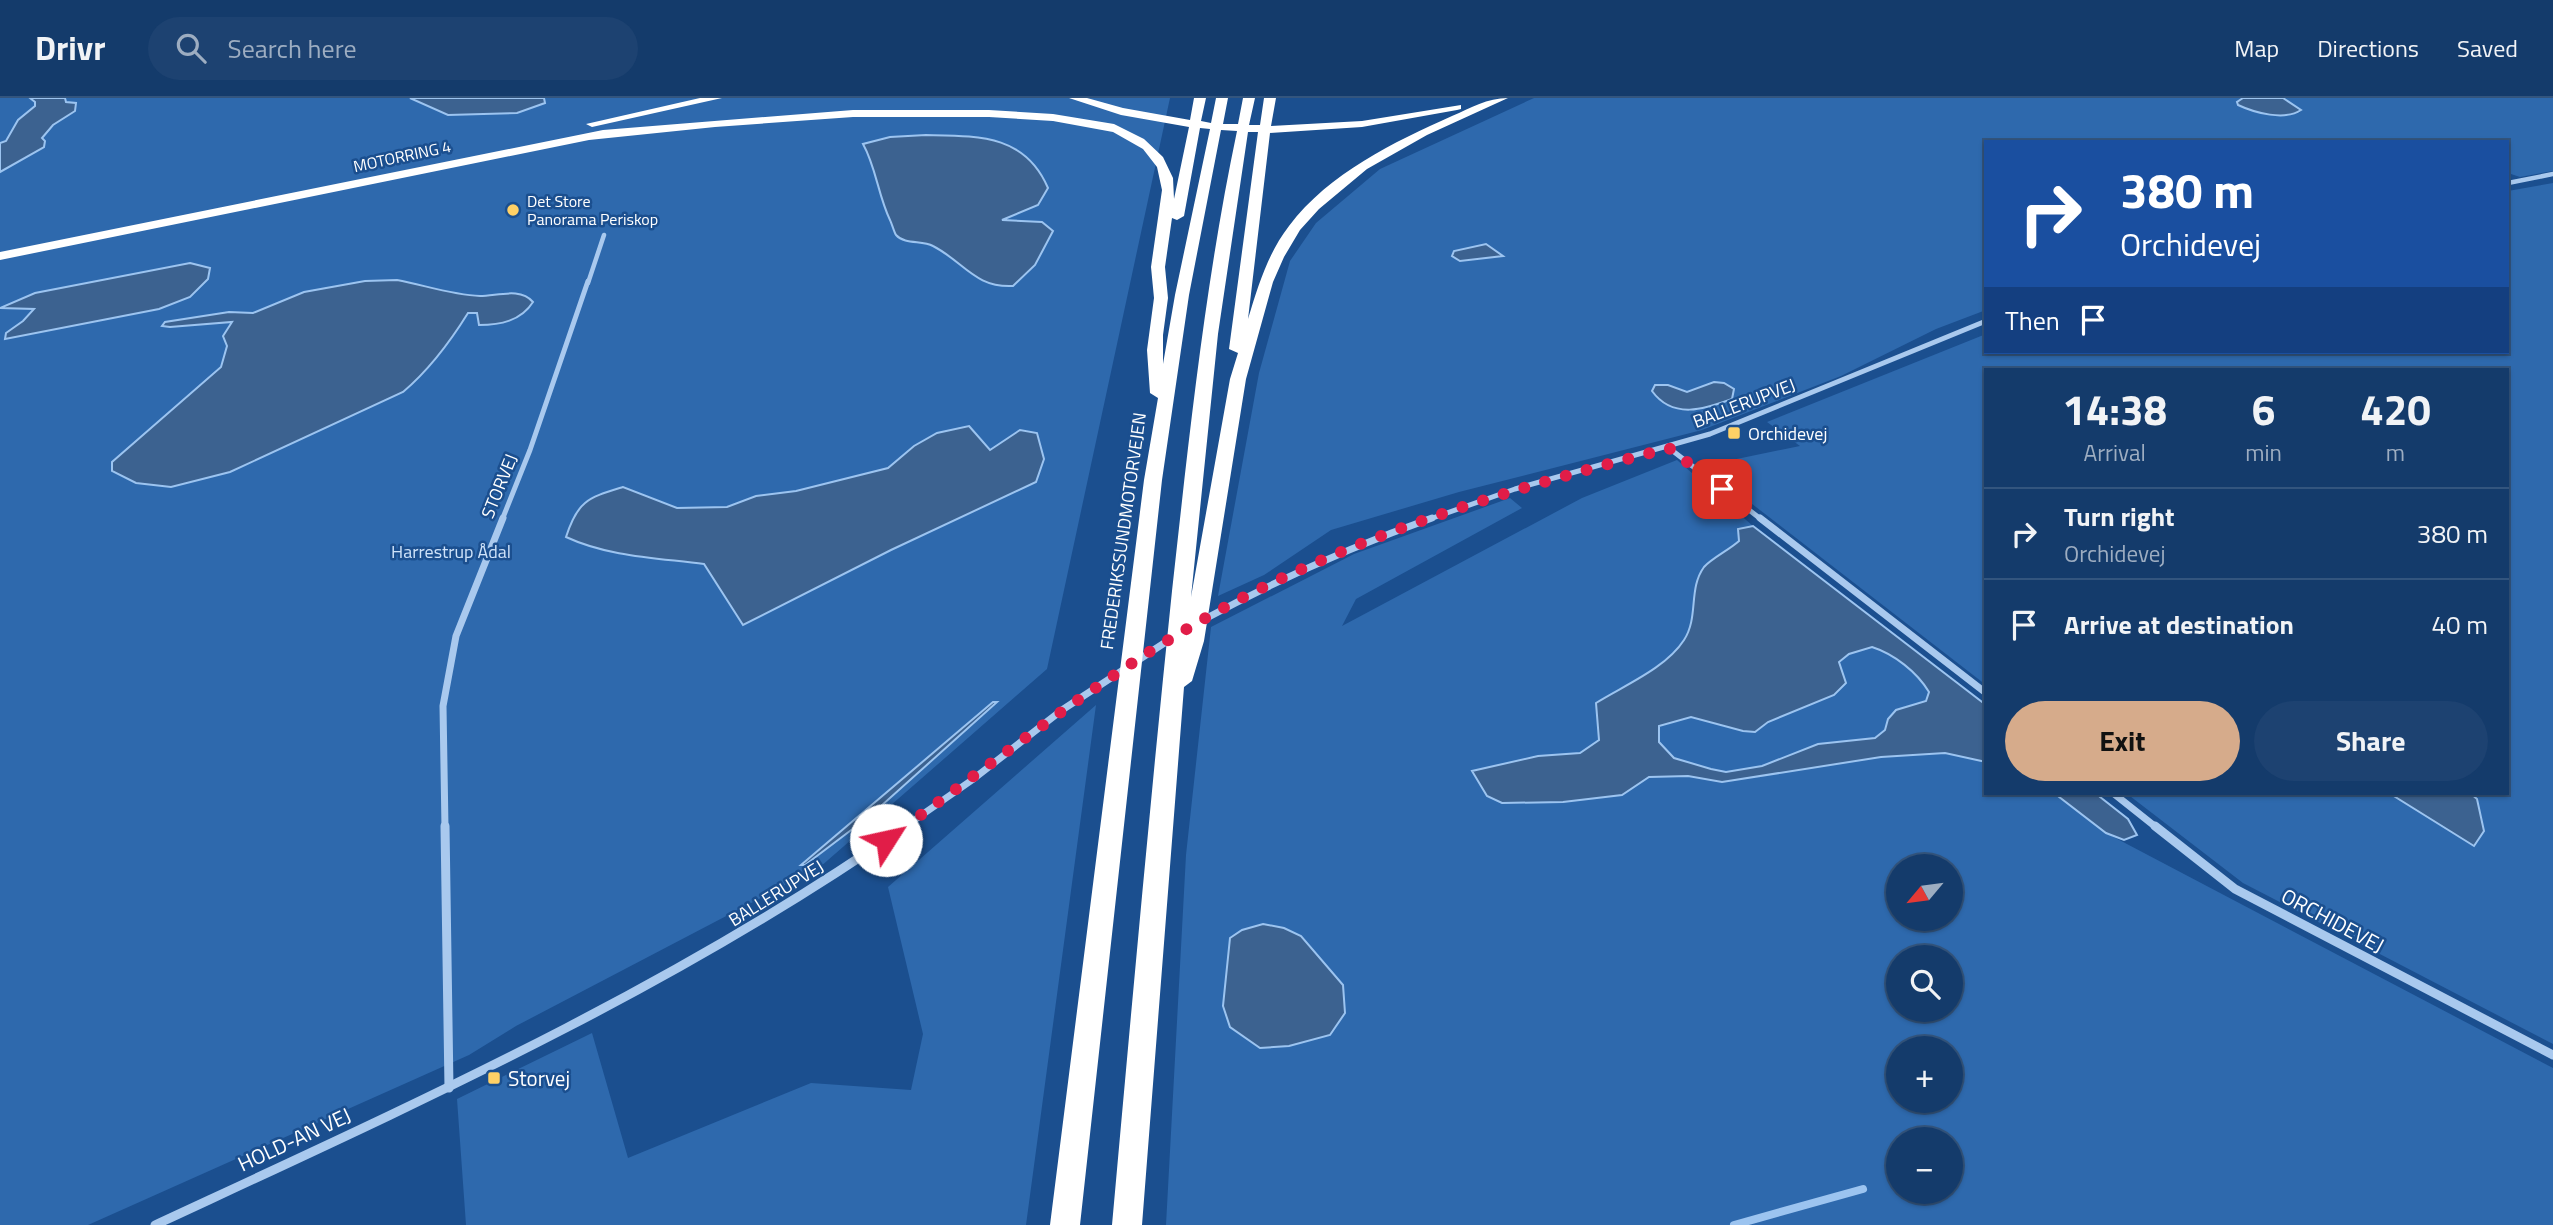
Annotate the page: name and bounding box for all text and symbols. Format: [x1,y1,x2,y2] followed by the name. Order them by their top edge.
[148,17,638,80] search box
[35,23,106,73] text: Drivr
[172,29,210,67] icon: search
[228,29,357,68] text: Search here
[2234,30,2279,66] text: Map
[2317,30,2419,66] text: Directions
[2457,30,2518,66] text: Saved
[351,134,453,178] street label: MOTORRING 4
[2120,152,2254,227] text: 380 m
[2005,168,2096,259] icon: right
[527,189,658,231] place label: Det Store Panorama Periskop
[505,202,521,218] marker: Det Store Panorama Periskop
[2120,220,2261,268] text: Orchidevej
[2005,301,2060,340] text: Then
[2074,301,2112,339] icon: arrive
[1689,371,1799,435] street label: BALLERUPVEJ
[2062,377,2167,441] text: 14:38
[2252,377,2275,441] text: 6
[2360,377,2431,441] text: 420
[1093,411,1153,651] street label: FREDERIKSSUNDMOTORVEJEN
[1748,420,1827,447] place label: Orchidevej
[1726,425,1742,441] marker: Orchidevej
[2083,435,2146,470] text: Arrival
[2245,435,2282,470] text: min
[2386,435,2405,470] text: m
[474,450,524,522] street label: STORVEJ
[1692,459,1752,519] pin
[1703,470,1741,508] icon: arrive
[2064,497,2175,536] text: Turn right
[2417,514,2488,553] text: 380 m
[2005,515,2043,553] icon: right
[2064,536,2165,571] text: Orchidevej
[391,538,511,565] park label: Harrestrup Ådal
[2064,605,2294,644] text: Arrive at destination
[2431,605,2488,644] text: 40 m
[2005,606,2043,644] icon: arrive
[2005,701,2240,781] button: Exit
[2254,701,2488,781] button: Share
[849,803,923,877] position arrow
[723,853,829,933] street label: BALLERUPVEJ
[1886,854,1964,931] north arrow
[1886,854,1963,1204] map controls
[2276,879,2390,961] street label: ORCHIDEVEJ
[1886,945,1963,1022] button: search
[1886,1036,1963,1113] button: +
[508,1062,570,1094] place label: Storvej
[486,1070,502,1086] marker: Storvej
[232,1099,356,1179] street label: HOLD-AN VEJ
[1886,1127,1963,1204] button: −

